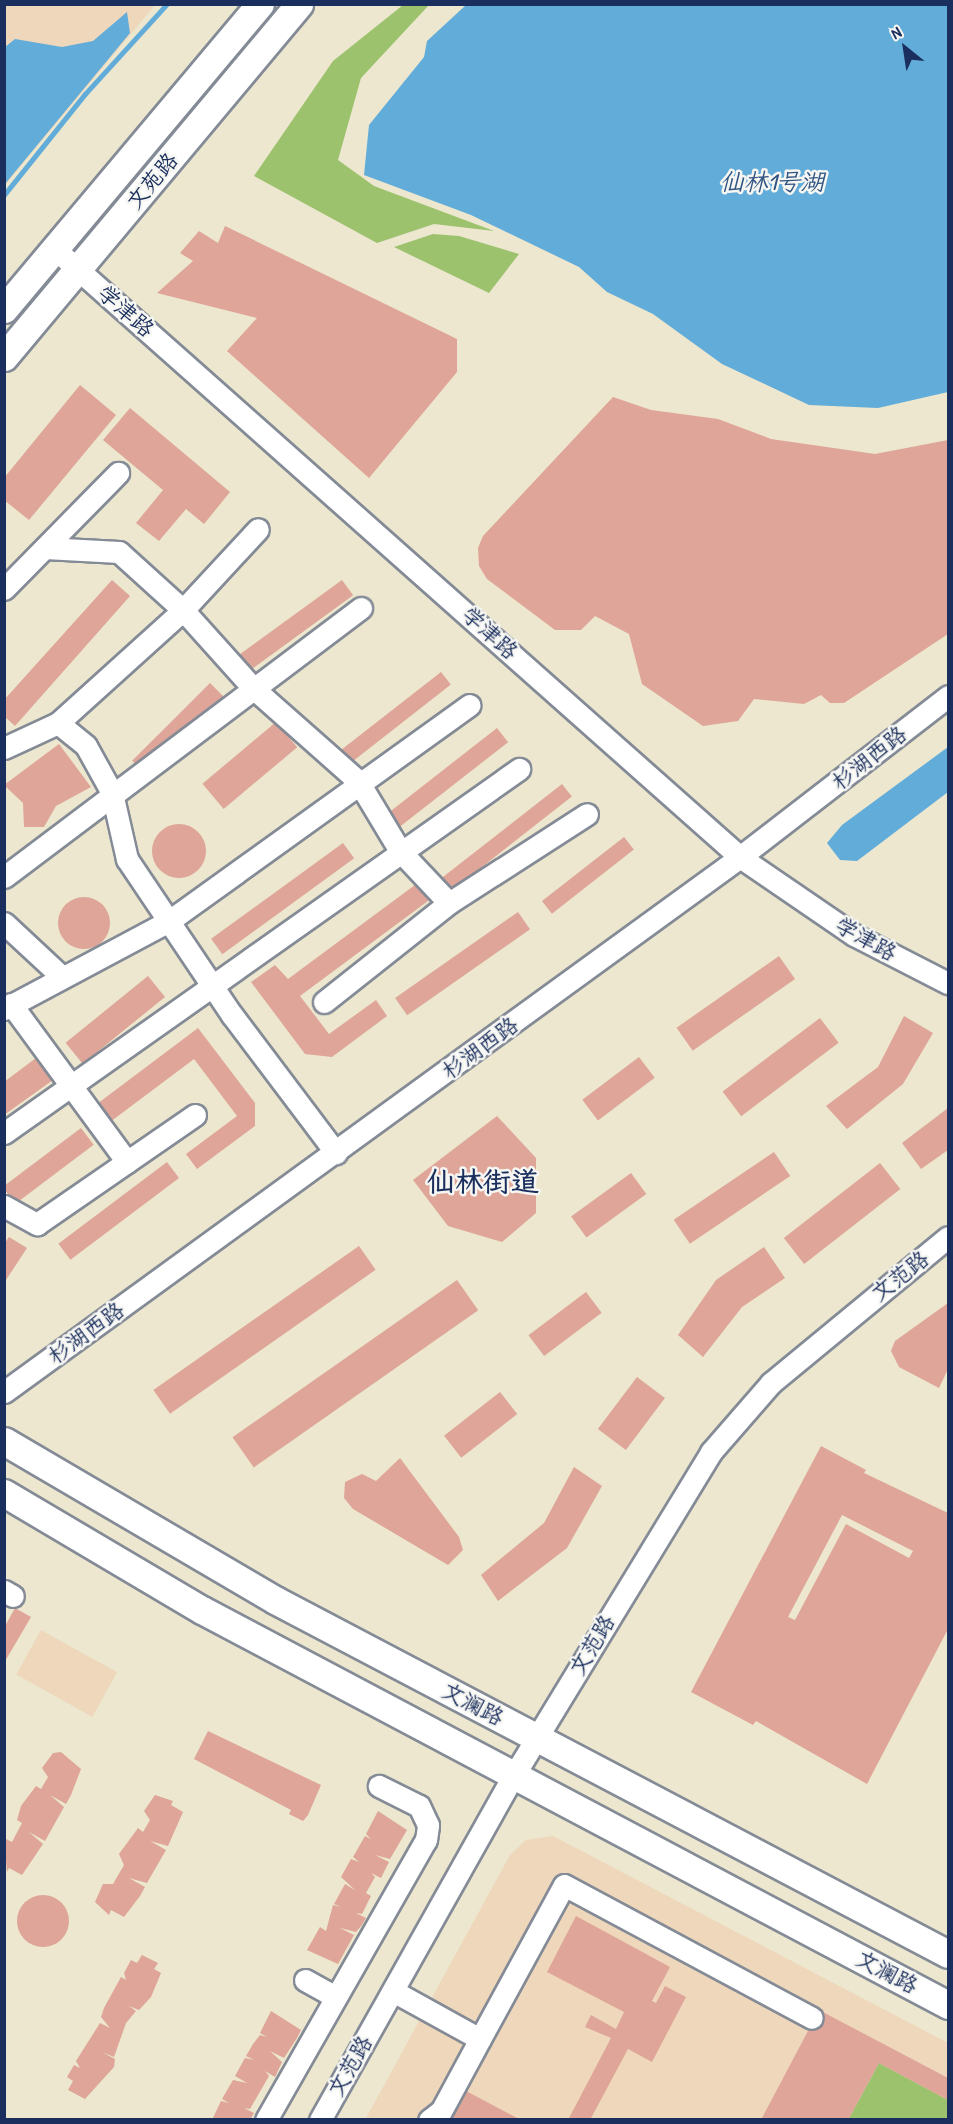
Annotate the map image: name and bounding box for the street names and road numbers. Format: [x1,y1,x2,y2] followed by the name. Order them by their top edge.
[121,147,183,215] street label: 文苑路
[92,279,160,343] street label: 学津路
[457,601,523,665] street label: 学津路
[826,721,912,795] street label: 杉湖西路
[831,911,901,967] street label: 学津路
[437,1011,523,1085] street label: 杉湖西路
[866,1245,934,1307] street label: 文范路
[43,1296,129,1370] street label: 杉湖西路
[564,1610,620,1680] street label: 文范路
[438,1677,508,1731] street label: 文澜路
[852,1945,922,1999] street label: 文澜路
[322,2031,378,2101] street label: 文范路

